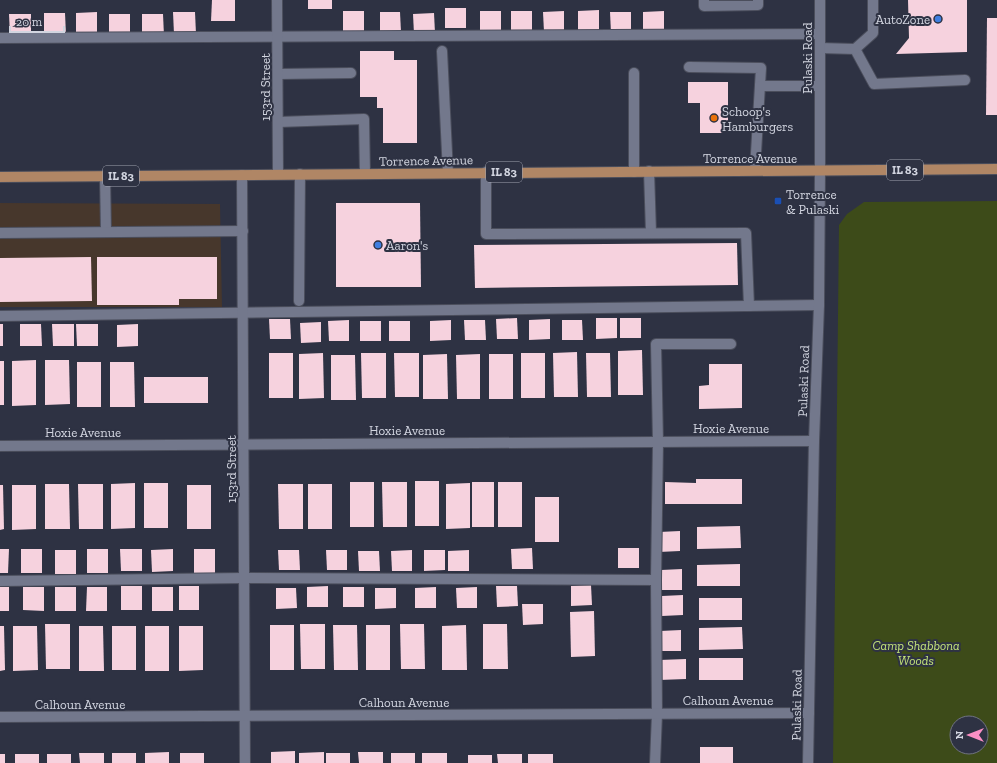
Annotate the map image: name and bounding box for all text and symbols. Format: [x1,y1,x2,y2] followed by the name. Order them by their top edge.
[10,8,64,34] scale bar
[876,12,930,27] place label: AutoZone
[933,14,943,24] marker: AutoZone
[16,15,43,29] text: 20 m
[800,22,815,94] street label: Pulaski Road
[258,53,273,121] street label: 153rd Street
[722,104,794,134] place label: Schoop's Hamburgers
[709,113,719,123] marker: Schoop's Hamburgers
[703,151,797,166] street label: Torrence Avenue
[379,152,473,169] street label: Torrence Avenue
[887,160,923,180] road number: IL 83
[486,162,522,182] road number: IL 83
[103,166,139,186] road number: IL 83
[786,187,839,217] place label: Torrence & Pulaski
[773,196,783,206] marker: Torrence & Pulaski
[386,238,429,253] place label: Aaron's
[373,240,383,250] marker: Aaron's
[795,345,812,417] street label: Pulaski Road
[693,421,769,436] street label: Hoxie Avenue
[369,423,445,438] street label: Hoxie Avenue
[45,425,121,440] street label: Hoxie Avenue
[224,435,239,503] street label: 153rd Street
[872,638,960,668] park label: Camp Shabbona Woods
[788,669,805,741] street label: Pulaski Road
[683,693,773,708] street label: Calhoun Avenue
[359,695,449,710] street label: Calhoun Avenue
[35,697,125,712] street label: Calhoun Avenue
[949,715,989,755] north arrow
[953,730,966,739] text: N

